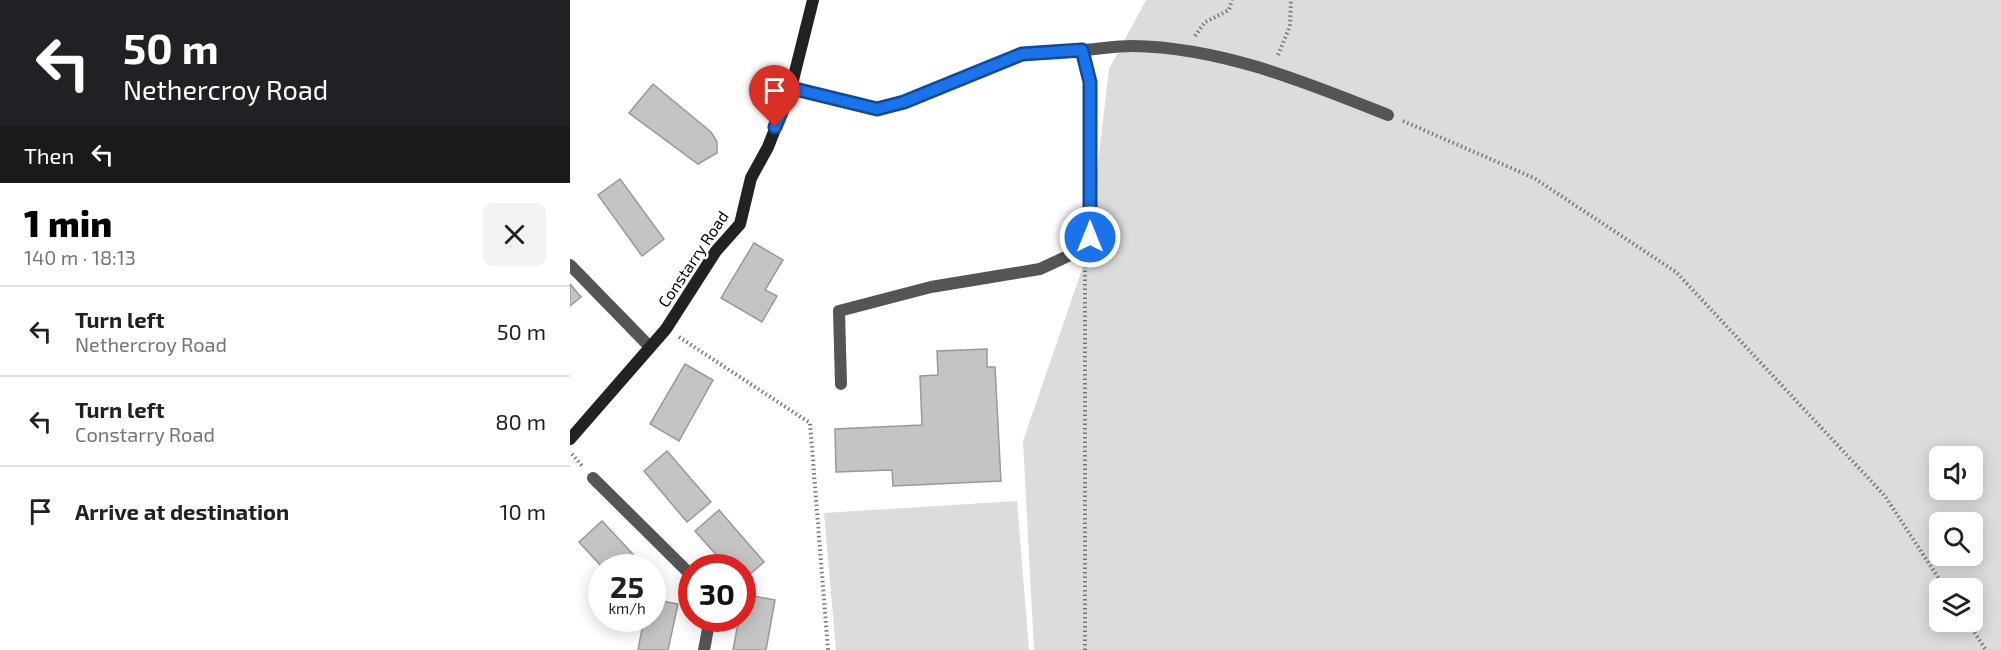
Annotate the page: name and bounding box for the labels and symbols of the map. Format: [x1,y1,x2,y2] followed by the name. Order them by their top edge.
[749,65,800,127] pin
[1058,205,1122,269] position arrow
[653,207,732,310] street label: Constarry Road
[678,554,756,632] speed limit sign: 30

